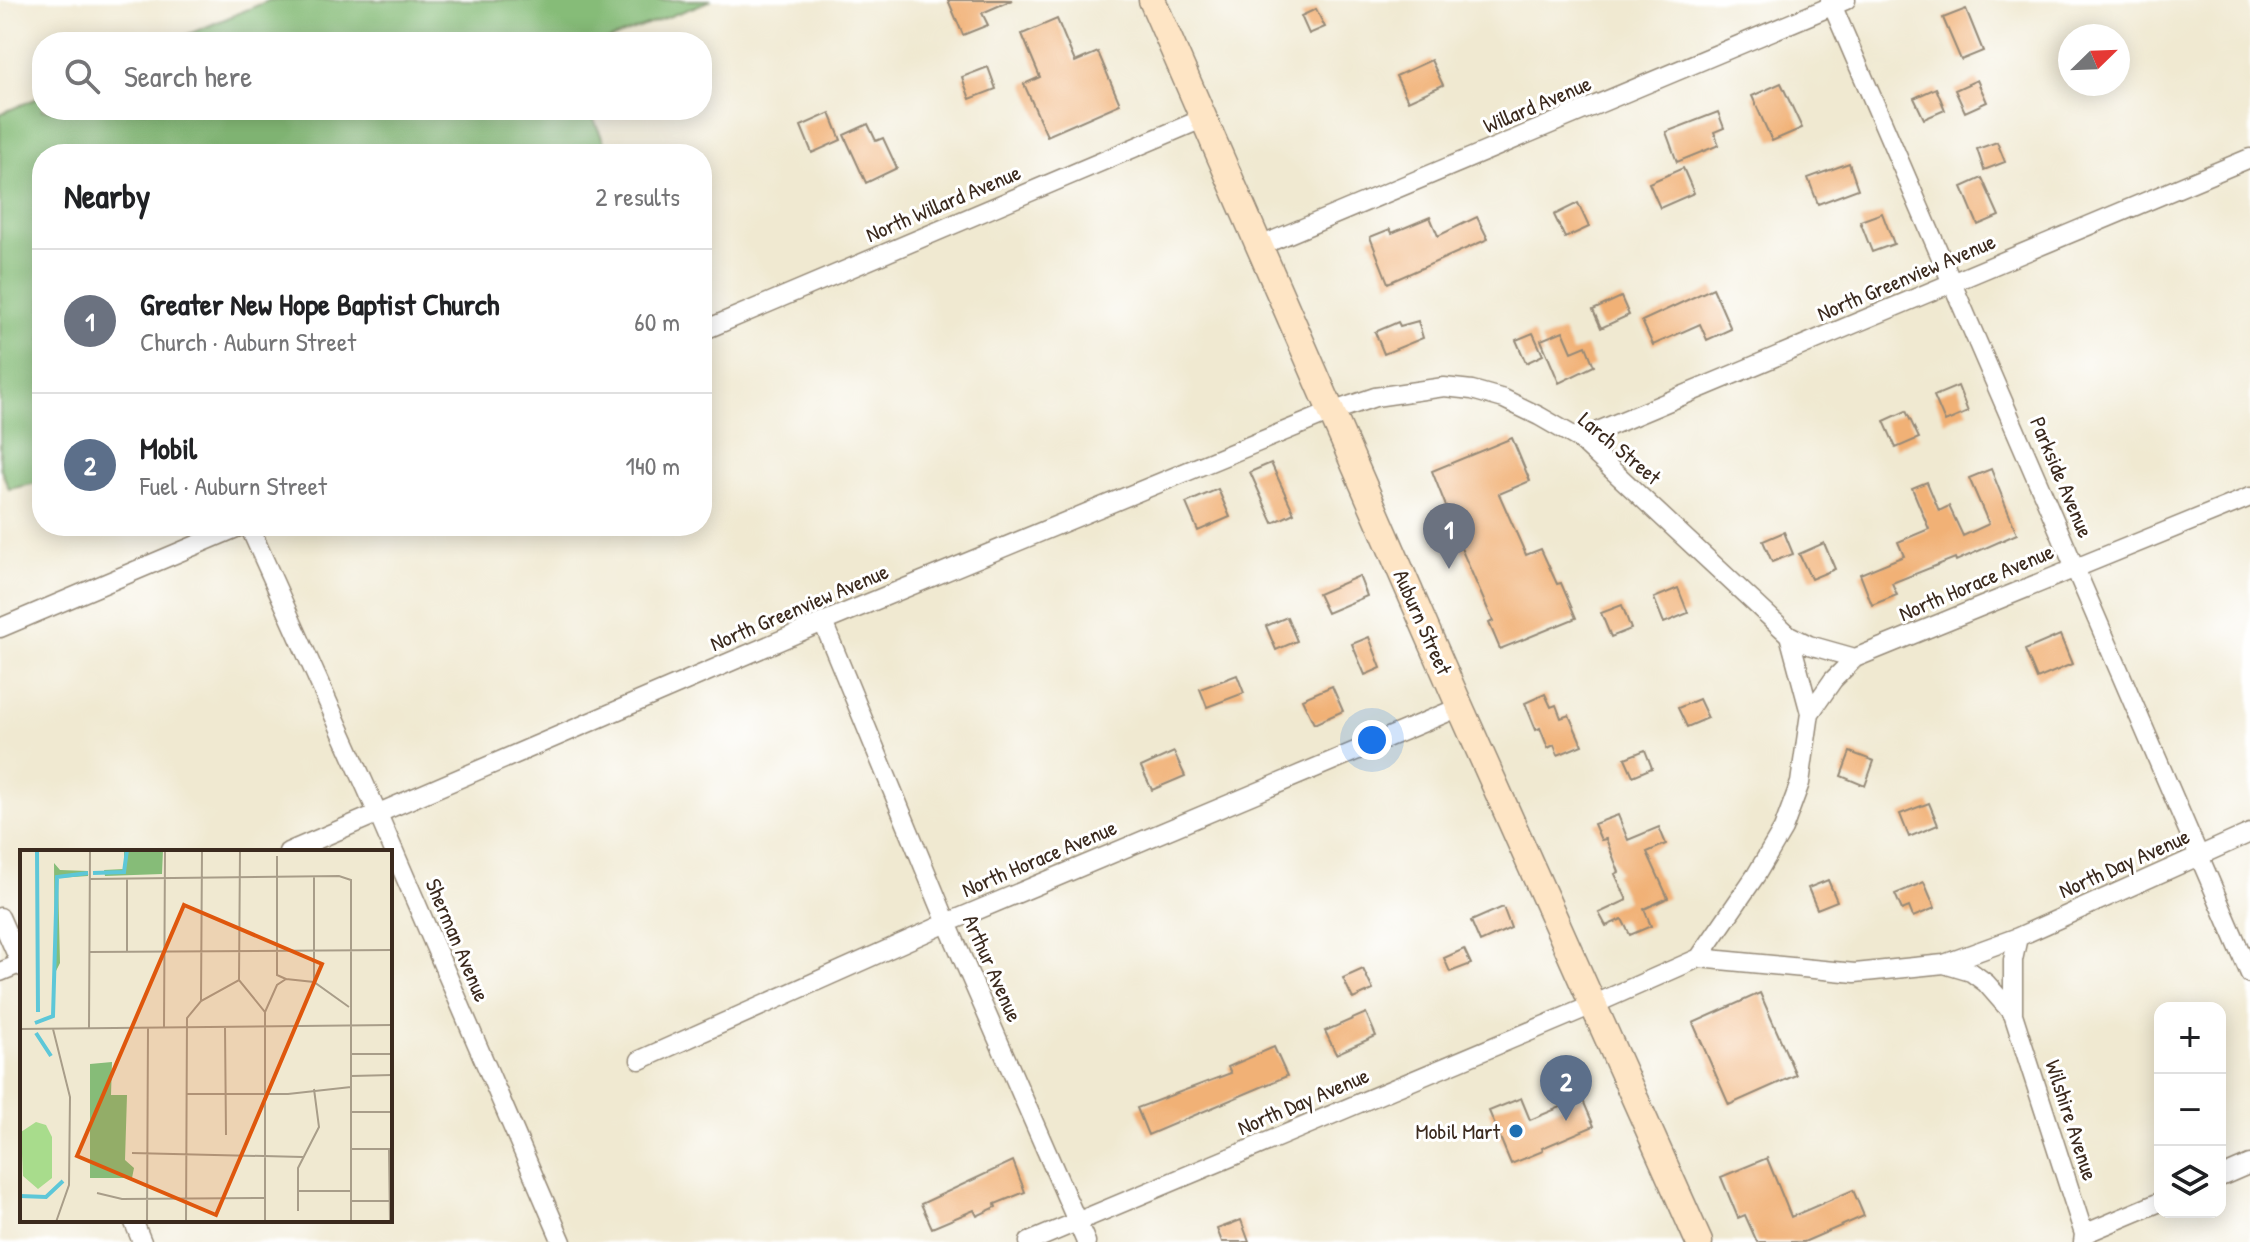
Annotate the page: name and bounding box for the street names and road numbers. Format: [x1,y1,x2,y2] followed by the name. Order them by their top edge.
[1478,68,1596,140] street label: Willard Avenue
[861,157,1025,249] street label: North Willard Avenue
[1812,226,2000,328] street label: North Greenview Avenue
[1572,405,1668,492] street label: Larch Street
[2023,412,2101,542] street label: Parkside Avenue
[1894,536,2058,628] street label: North Horace Avenue
[705,556,893,658] street label: North Greenview Avenue
[1387,565,1460,680] street label: Auburn Street
[957,812,1121,904] street label: North Horace Avenue
[2054,821,2194,905] street label: North Day Avenue
[419,874,497,1006] street label: Sherman Avenue
[956,910,1030,1026] street label: Arthur Avenue
[2038,1056,2106,1184] street label: Wilshire Avenue
[1233,1060,1374,1142] street label: North Day Avenue

